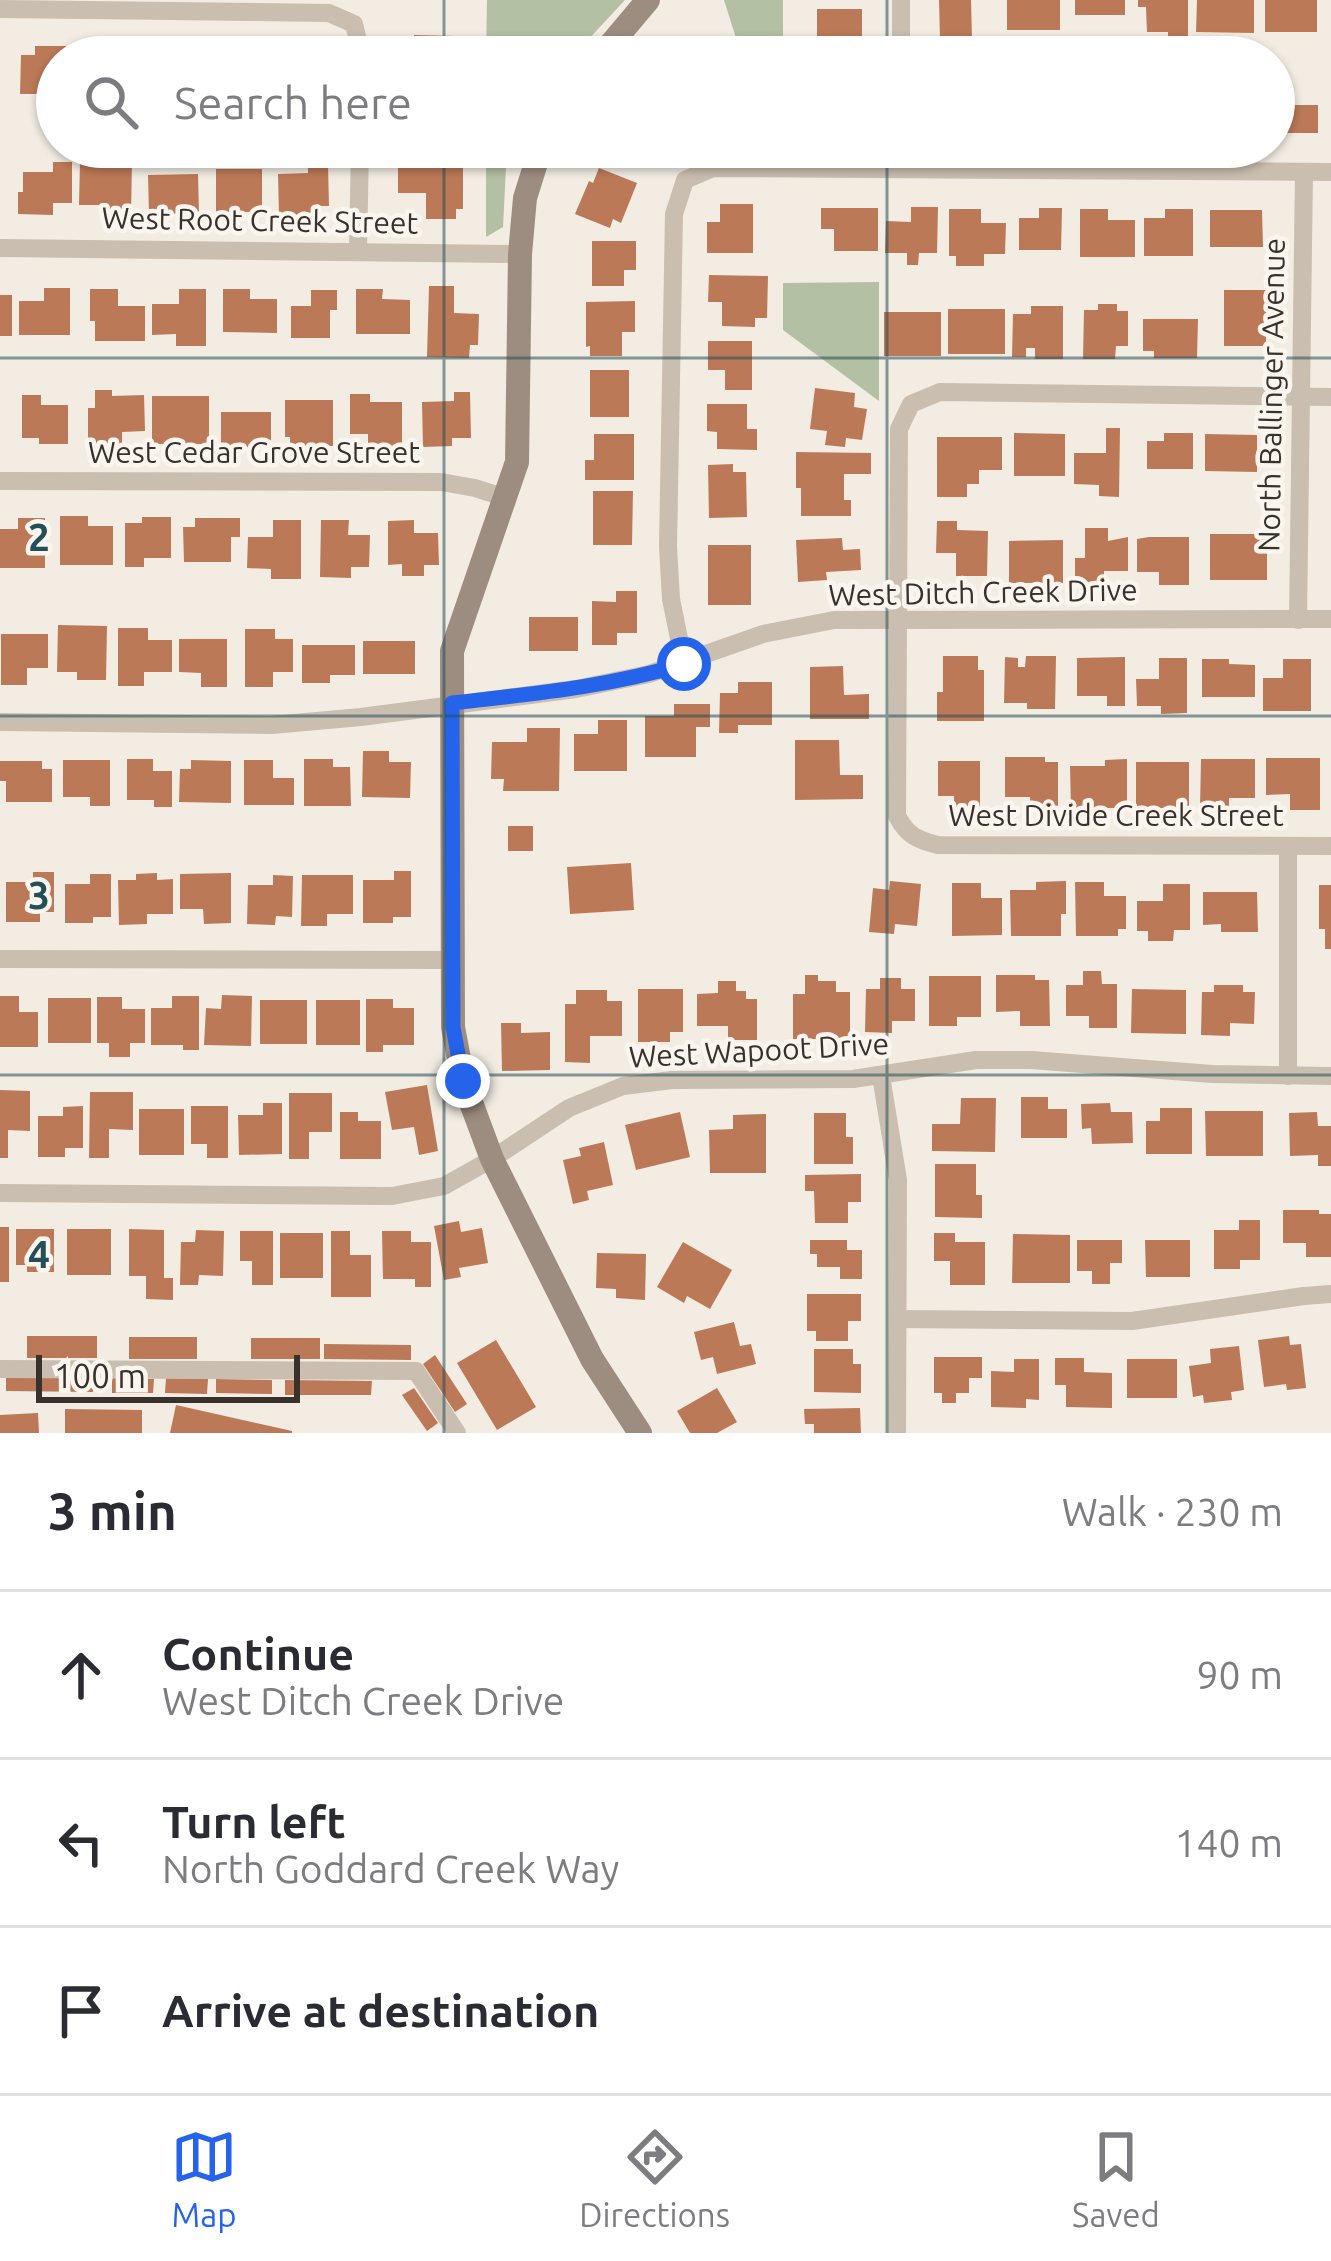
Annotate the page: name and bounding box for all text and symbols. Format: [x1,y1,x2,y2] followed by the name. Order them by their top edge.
[36,36,1295,168] search box
[78,69,144,135] icon: search
[174,77,412,128] text: Search here
[101,200,419,240] street label: West Root Creek Street
[1251,238,1291,552] street label: North Ballinger Avenue
[88,435,420,469] street label: West Cedar Grove Street
[28,515,50,558] text: 2
[828,572,1138,612] street label: West Ditch Creek Drive
[657,637,711,691] route start
[948,798,1284,832] street label: West Divide Creek Street
[28,873,50,916] text: 3
[628,1026,890,1074] street label: West Wapoot Drive
[436,1054,490,1108] route end
[28,1232,50,1275] text: 4
[36,1349,300,1402] scale bar
[54,1357,146,1394] text: 100 m
[48,1482,177,1540] text: 3 min
[1062,1490,1283,1533] text: Walk · 230 m
[162,1628,354,1679] text: Continue
[48,1642,114,1708] icon: ahead
[1196,1653,1283,1696] text: 90 m
[162,1679,564,1722] text: West Ditch Creek Drive
[162,1796,346,1847] text: Turn left
[48,1810,114,1876] icon: left
[1174,1821,1283,1864] text: 140 m
[162,1847,619,1890] text: North Goddard Creek Way
[48,1978,114,2044] icon: arrive
[162,1985,599,2036] text: Arrive at destination
[171,2124,237,2233] tab: Map
[579,2124,730,2233] tab: Directions
[1072,2124,1160,2233] tab: Saved

